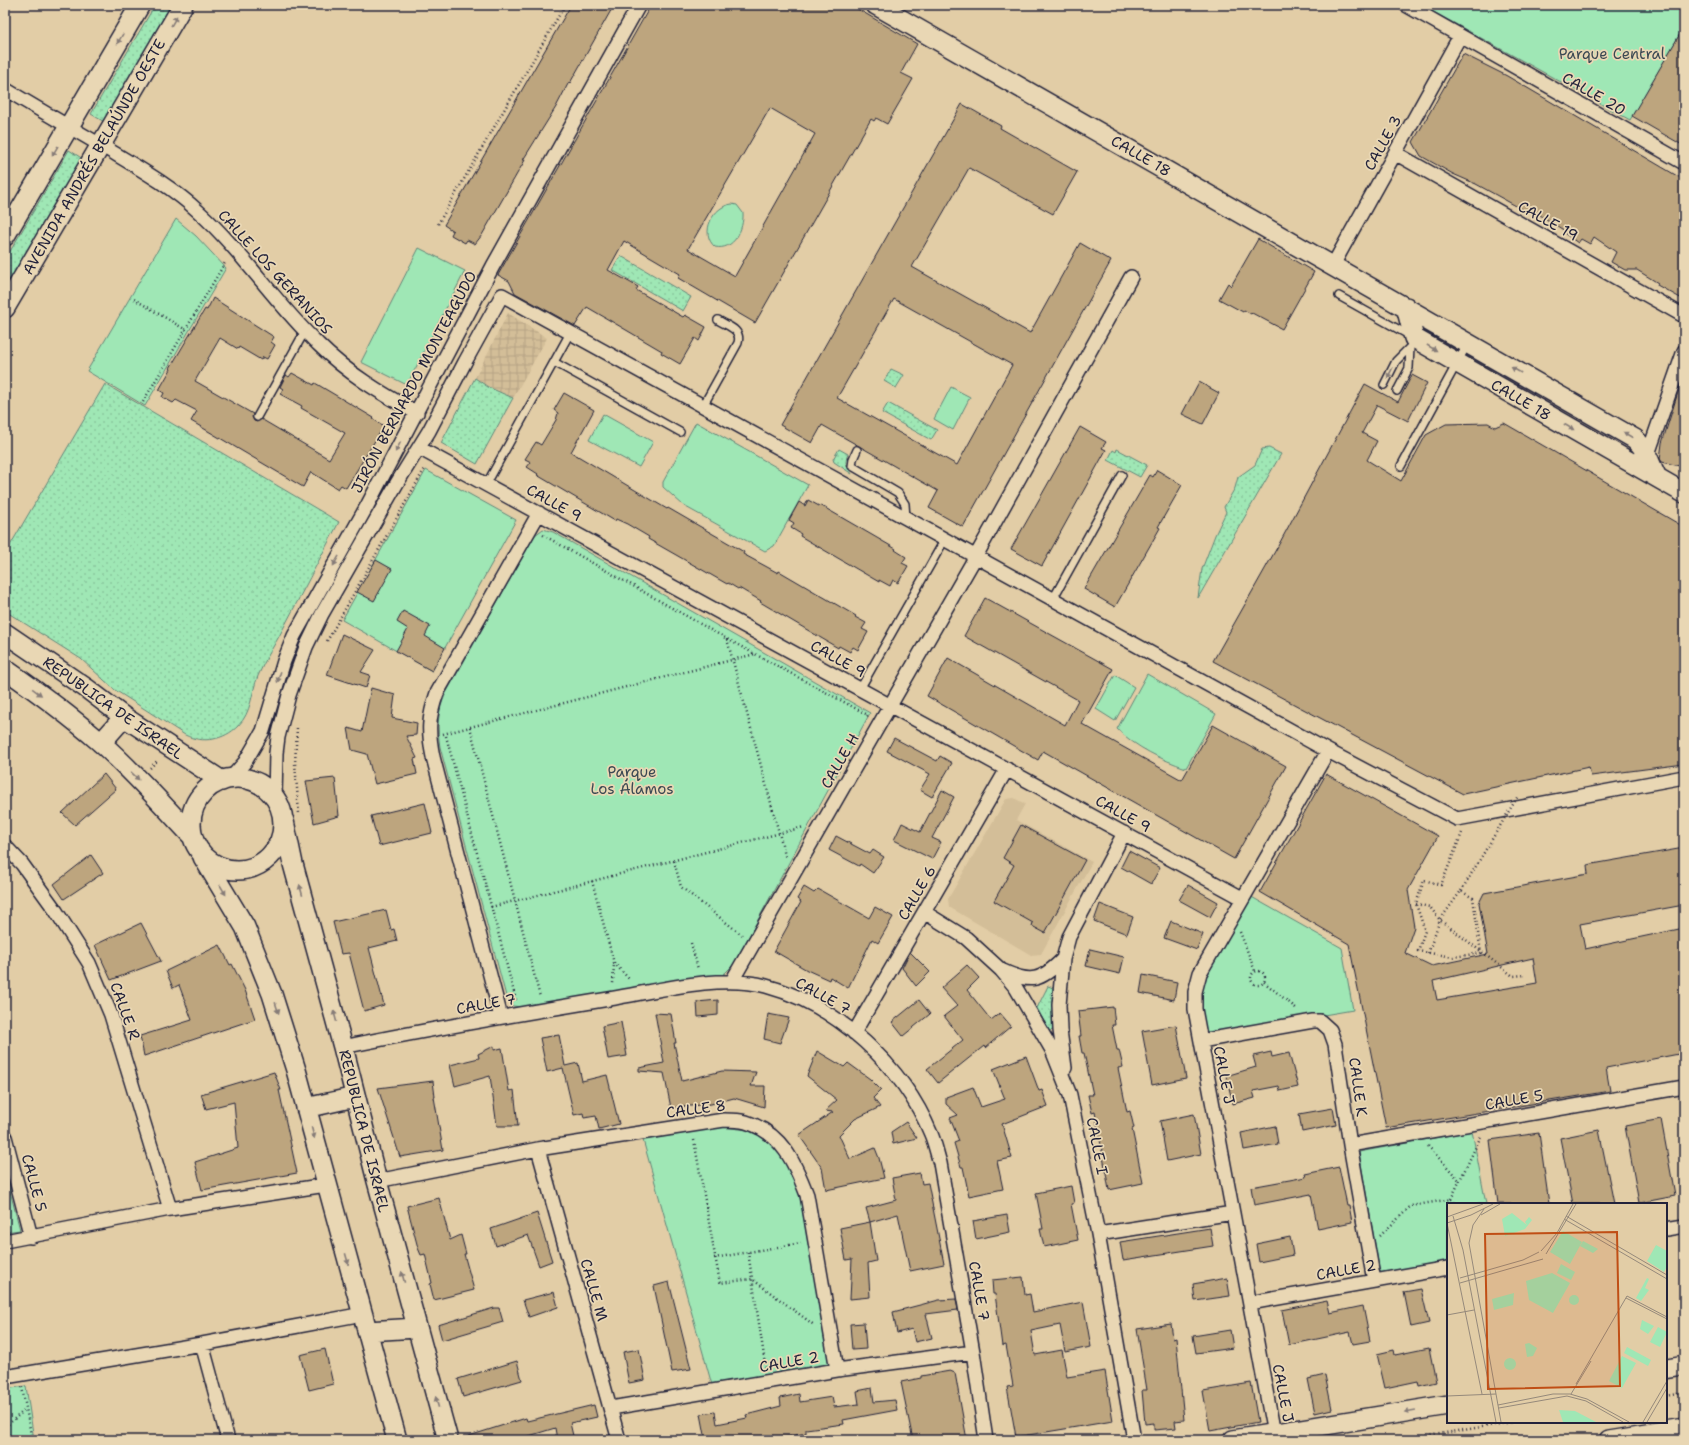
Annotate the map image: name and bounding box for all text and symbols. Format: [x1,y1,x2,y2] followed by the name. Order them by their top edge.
[170,15,177,27] one-way arrow
[117,33,124,45] one-way arrow
[17,35,170,279] street label: AVENIDA ANDRÉS BELAÚNDE OESTE
[1559,44,1666,64] park label: Parque Central
[1559,68,1629,120] street label: CALLE 20
[1360,112,1406,174] street label: CALLE 3
[1107,131,1175,181] street label: CALLE 18
[51,145,58,157] one-way arrow
[1514,196,1582,246] street label: CALLE 19
[214,205,336,339] street label: CALLE LOS GERANIOS
[346,267,481,497] street label: JIRÓN BERNARDO MONTEAGUDO
[1426,345,1438,352] one-way arrow
[1387,367,1393,379] one-way arrow
[1510,367,1522,374] one-way arrow
[1487,375,1555,425] street label: CALLE 18
[1563,423,1575,430] one-way arrow
[1622,432,1634,439] one-way arrow
[395,441,401,452] one-way arrow
[523,480,585,526] street label: CALLE 9
[332,555,339,567] one-way arrow
[807,636,869,682] street label: CALLE 9
[39,652,187,764] street label: REPUBLICA DE ISRAEL
[276,672,282,684] one-way arrow
[31,688,42,696] one-way arrow
[816,730,864,792] street label: CALLE H
[590,762,674,799] park label: Parque Los Álamos
[130,771,140,781] one-way arrow
[1092,791,1154,837] street label: CALLE 9
[893,862,941,924] street label: CALLE 6
[219,884,226,896] one-way arrow
[297,884,303,897] one-way arrow
[792,973,854,1019] street label: CALLE 7
[105,979,145,1043] street label: CALLE R
[455,989,517,1019] street label: CALLE 7
[274,1003,280,1015] one-way arrow
[331,1010,337,1022] one-way arrow
[1209,1044,1239,1106] street label: CALLE J
[334,1048,394,1214] street label: REPUBLICA DE ISRAEL
[1344,1056,1372,1118] street label: CALLE K
[1483,1085,1545,1115] street label: CALLE 5
[665,1095,727,1123] street label: CALLE 8
[1082,1116,1112,1176] street label: CALLE I
[310,1127,316,1139] one-way arrow
[17,1152,51,1214] street label: CALLE 5
[1447,1203,1667,1423] inset map
[344,1253,350,1265] one-way arrow
[1315,1255,1377,1285] street label: CALLE 2
[576,1256,612,1324] street label: CALLE M
[964,1260,994,1322] street label: CALLE 7
[400,1271,406,1283] one-way arrow
[758,1347,820,1377] street label: CALLE 2
[1268,1362,1298,1424] street label: CALLE J
[434,1396,440,1409] one-way arrow
[1403,1408,1416,1414] one-way arrow

